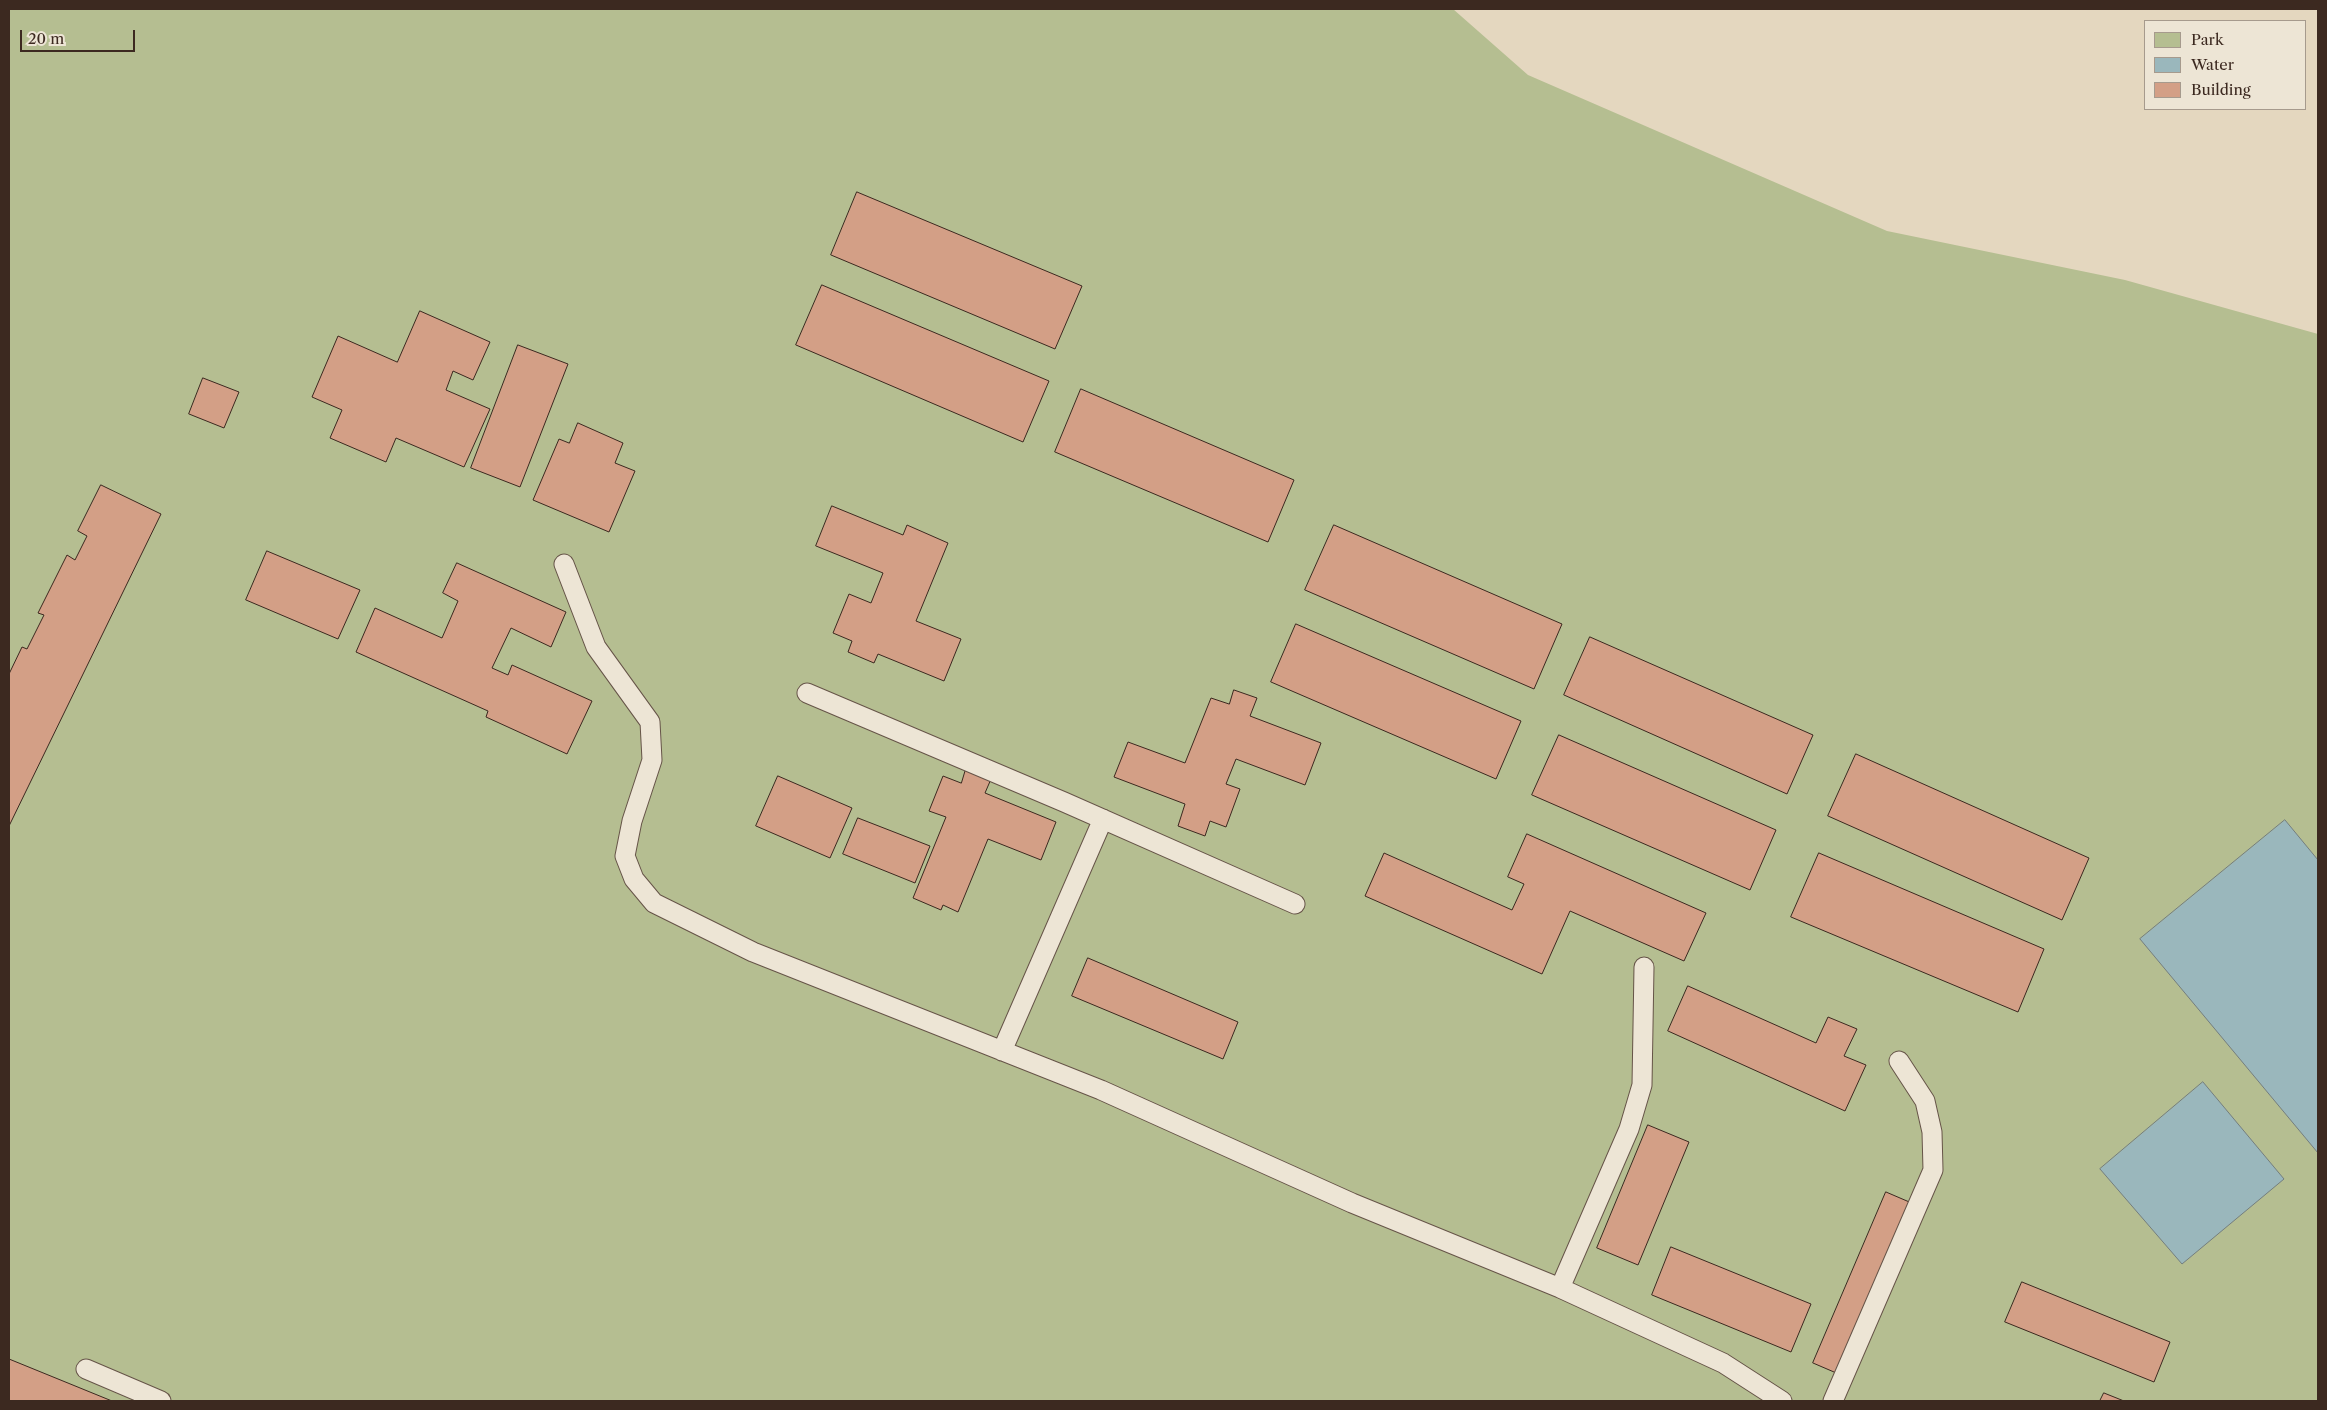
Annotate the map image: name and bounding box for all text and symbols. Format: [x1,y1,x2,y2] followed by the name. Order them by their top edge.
[22,20,138,52] scale bar
[2144,20,2307,110] legend
[28,29,64,48] text: 20 m
[2191,30,2224,49] text: Park
[2191,55,2234,74] text: Water
[2191,80,2251,99] text: Building

